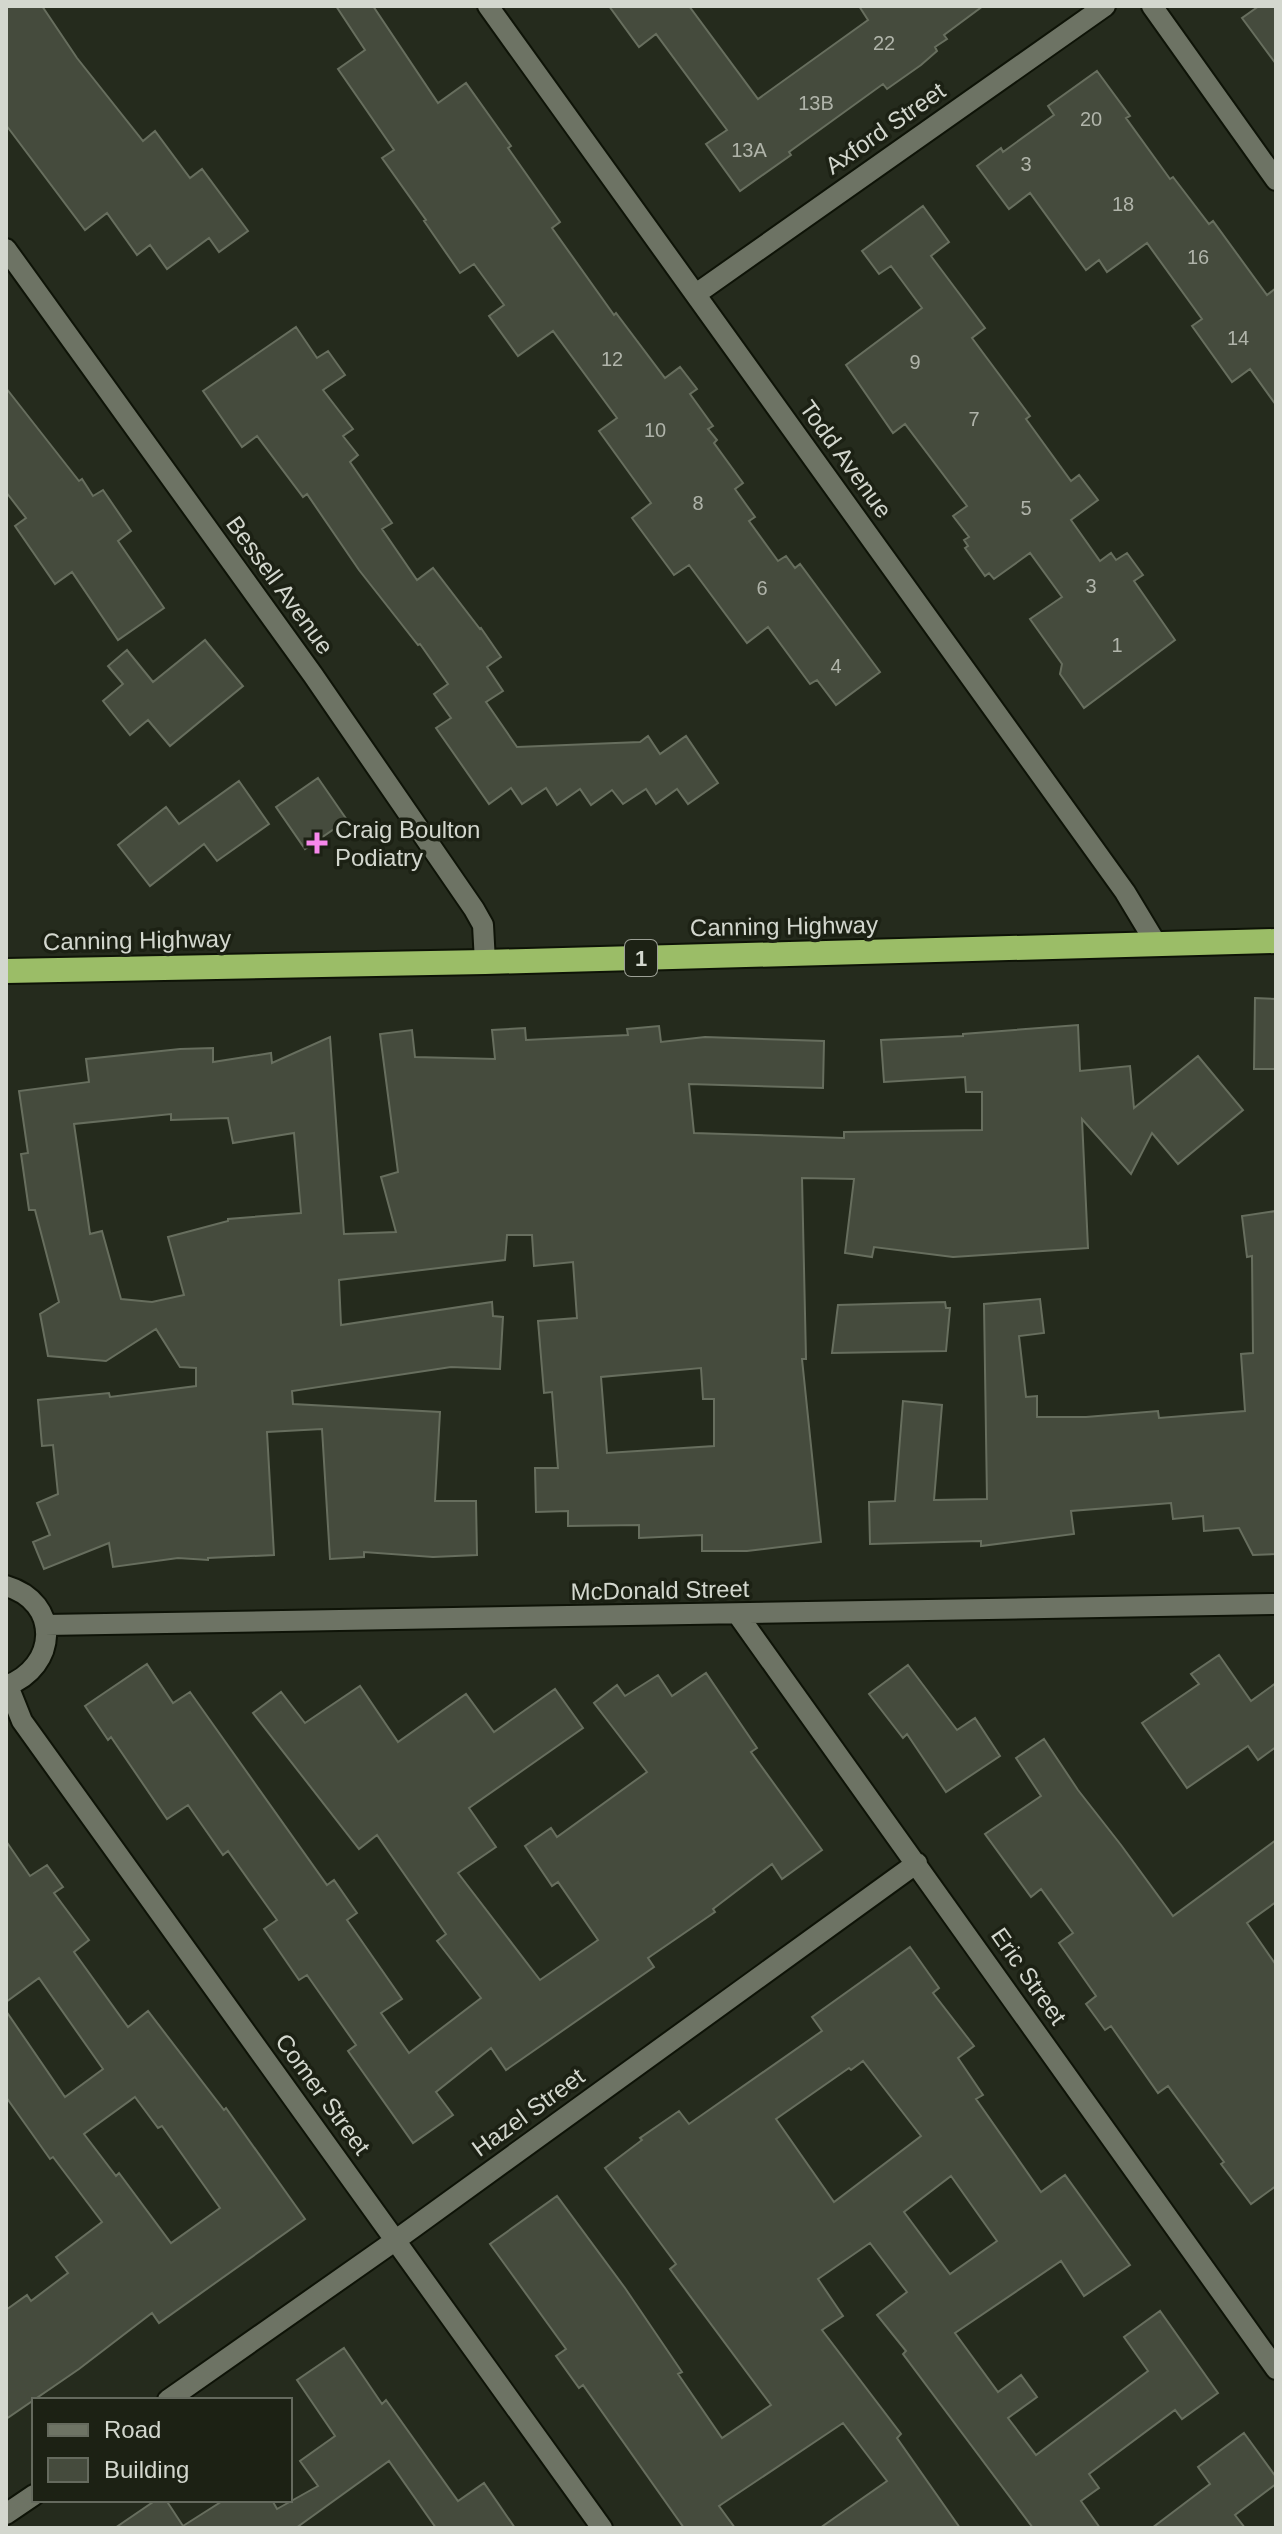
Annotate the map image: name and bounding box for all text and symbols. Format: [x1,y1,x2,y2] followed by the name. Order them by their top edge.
[873,32,895,54] house number: 22
[820,77,950,179] street label: Axford Street
[798,92,834,114] house number: 13B
[1080,108,1102,130] house number: 20
[731,139,767,161] house number: 13A
[1020,153,1032,175] house number: 3
[1112,193,1134,215] house number: 18
[1187,246,1209,268] house number: 16
[1227,327,1249,349] house number: 14
[601,348,623,370] house number: 12
[909,351,921,373] house number: 9
[794,395,898,523] street label: Todd Avenue
[968,408,980,430] house number: 7
[644,419,666,441] house number: 10
[692,492,704,514] house number: 8
[1020,497,1032,519] house number: 5
[221,511,339,659] street label: Bessell Avenue
[1085,575,1097,597] house number: 3
[756,577,768,599] house number: 6
[1111,634,1123,656] house number: 1
[830,655,842,677] house number: 4
[335,816,480,871] place label: Craig Boulton Podiatry
[306,832,328,854] marker: Craig Boulton Podiatry
[690,911,878,941] street label: Canning Highway
[43,925,231,955] street label: Canning Highway
[625,940,657,976] road number: 1
[570,1575,750,1605] street label: McDonald Street
[986,1922,1072,2030] street label: Eric Street
[270,2028,376,2160] street label: Comer Street
[467,2062,590,2162] street label: Hazel Street
[32,2398,292,2502] legend
[104,2416,161,2443] text: Road
[104,2456,189,2483] text: Building

